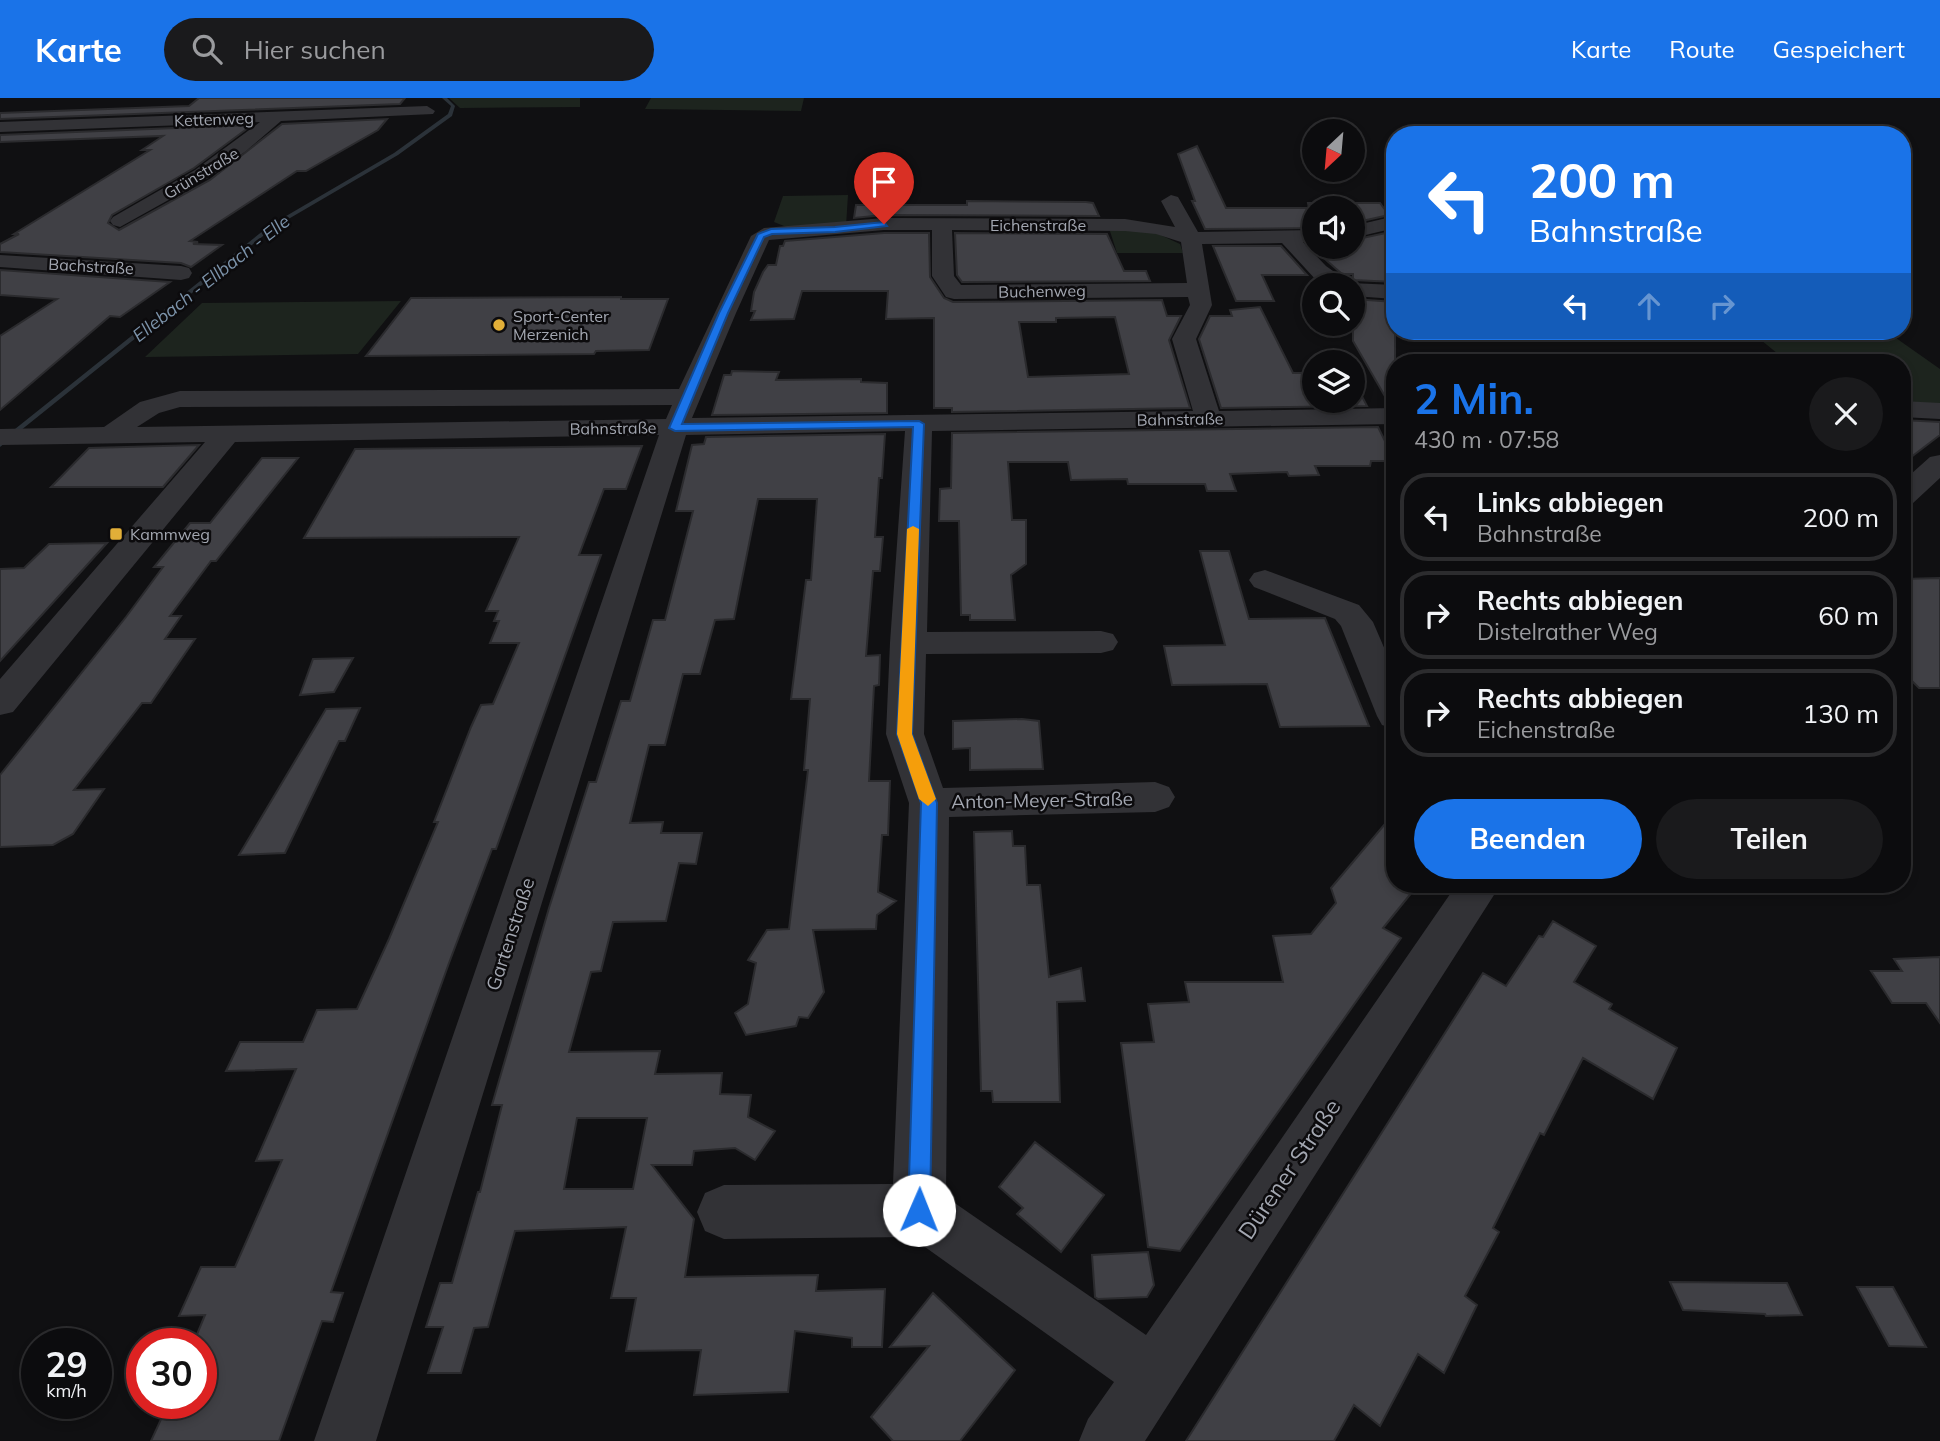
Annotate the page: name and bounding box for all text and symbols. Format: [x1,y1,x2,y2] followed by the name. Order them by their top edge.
[164,18,654,81] search box
[35,29,122,70] text: Karte
[188,30,226,68] icon: search
[244,33,386,66] text: Hier suchen
[1571,34,1631,64] text: Karte
[1669,34,1735,64] text: Route
[1773,34,1905,64] text: Gespeichert
[174,108,254,130] street label: Kettenweg
[1302,119,1365,182] north arrow
[1302,119,1365,413] map controls
[160,143,242,203] street label: Grünstraße
[1529,149,1675,210] text: 200 m
[854,152,914,224] pin
[1414,154,1505,245] icon: left
[865,163,903,201] icon: arrive
[1302,196,1365,259] button: sound
[128,209,294,347] water label: Ellebach - Ellbach - Elle
[1529,210,1703,250] text: Bahnstraße
[990,215,1086,235] street label: Eichenstraße
[48,254,134,278] street label: Bachstraße
[1302,273,1365,336] button: search
[998,280,1086,302] street label: Buchenweg
[1557,287,1595,325] icon: left
[1630,287,1668,325] icon: ahead
[1703,287,1741,325] icon: right
[513,306,609,344] place label: Sport-Center Merzenich
[491,317,507,333] marker: Sport-Center Merzenich
[1302,350,1365,413] button: layers
[1414,372,1534,425] text: 2 Min.
[1809,377,1883,451] button: close
[1136,408,1224,430] street label: Bahnstraße
[569,417,657,439] street label: Bahnstraße
[1414,425,1559,454] text: 430 m · 07:58
[1477,486,1664,519] text: Links abbiegen
[1418,498,1456,536] icon: left
[1803,501,1879,534] text: 200 m
[1477,519,1602,548] text: Bahnstraße
[130,524,210,544] place label: Kammweg
[108,526,124,542] marker: Kammweg
[1477,584,1683,617] text: Rechts abbiegen
[1418,596,1456,634] icon: right
[1818,599,1879,632] text: 60 m
[1477,617,1658,646] text: Distelrather Weg
[1477,682,1683,715] text: Rechts abbiegen
[1418,694,1456,732] icon: right
[1803,697,1879,730] text: 130 m
[1477,715,1615,744] text: Eichenstraße
[951,786,1133,814] street label: Anton-Meyer-Straße
[1414,799,1642,879] button: Beenden
[1656,799,1883,879] button: Teilen
[480,875,540,993] street label: Gartenstraße
[1231,1093,1347,1245] street label: Dürener Straße
[882,1173,956,1247] position arrow
[126,1328,217,1419] speed limit sign: 30
[45,1342,88,1386] text: 29
[46,1379,87,1402] text: km/h

